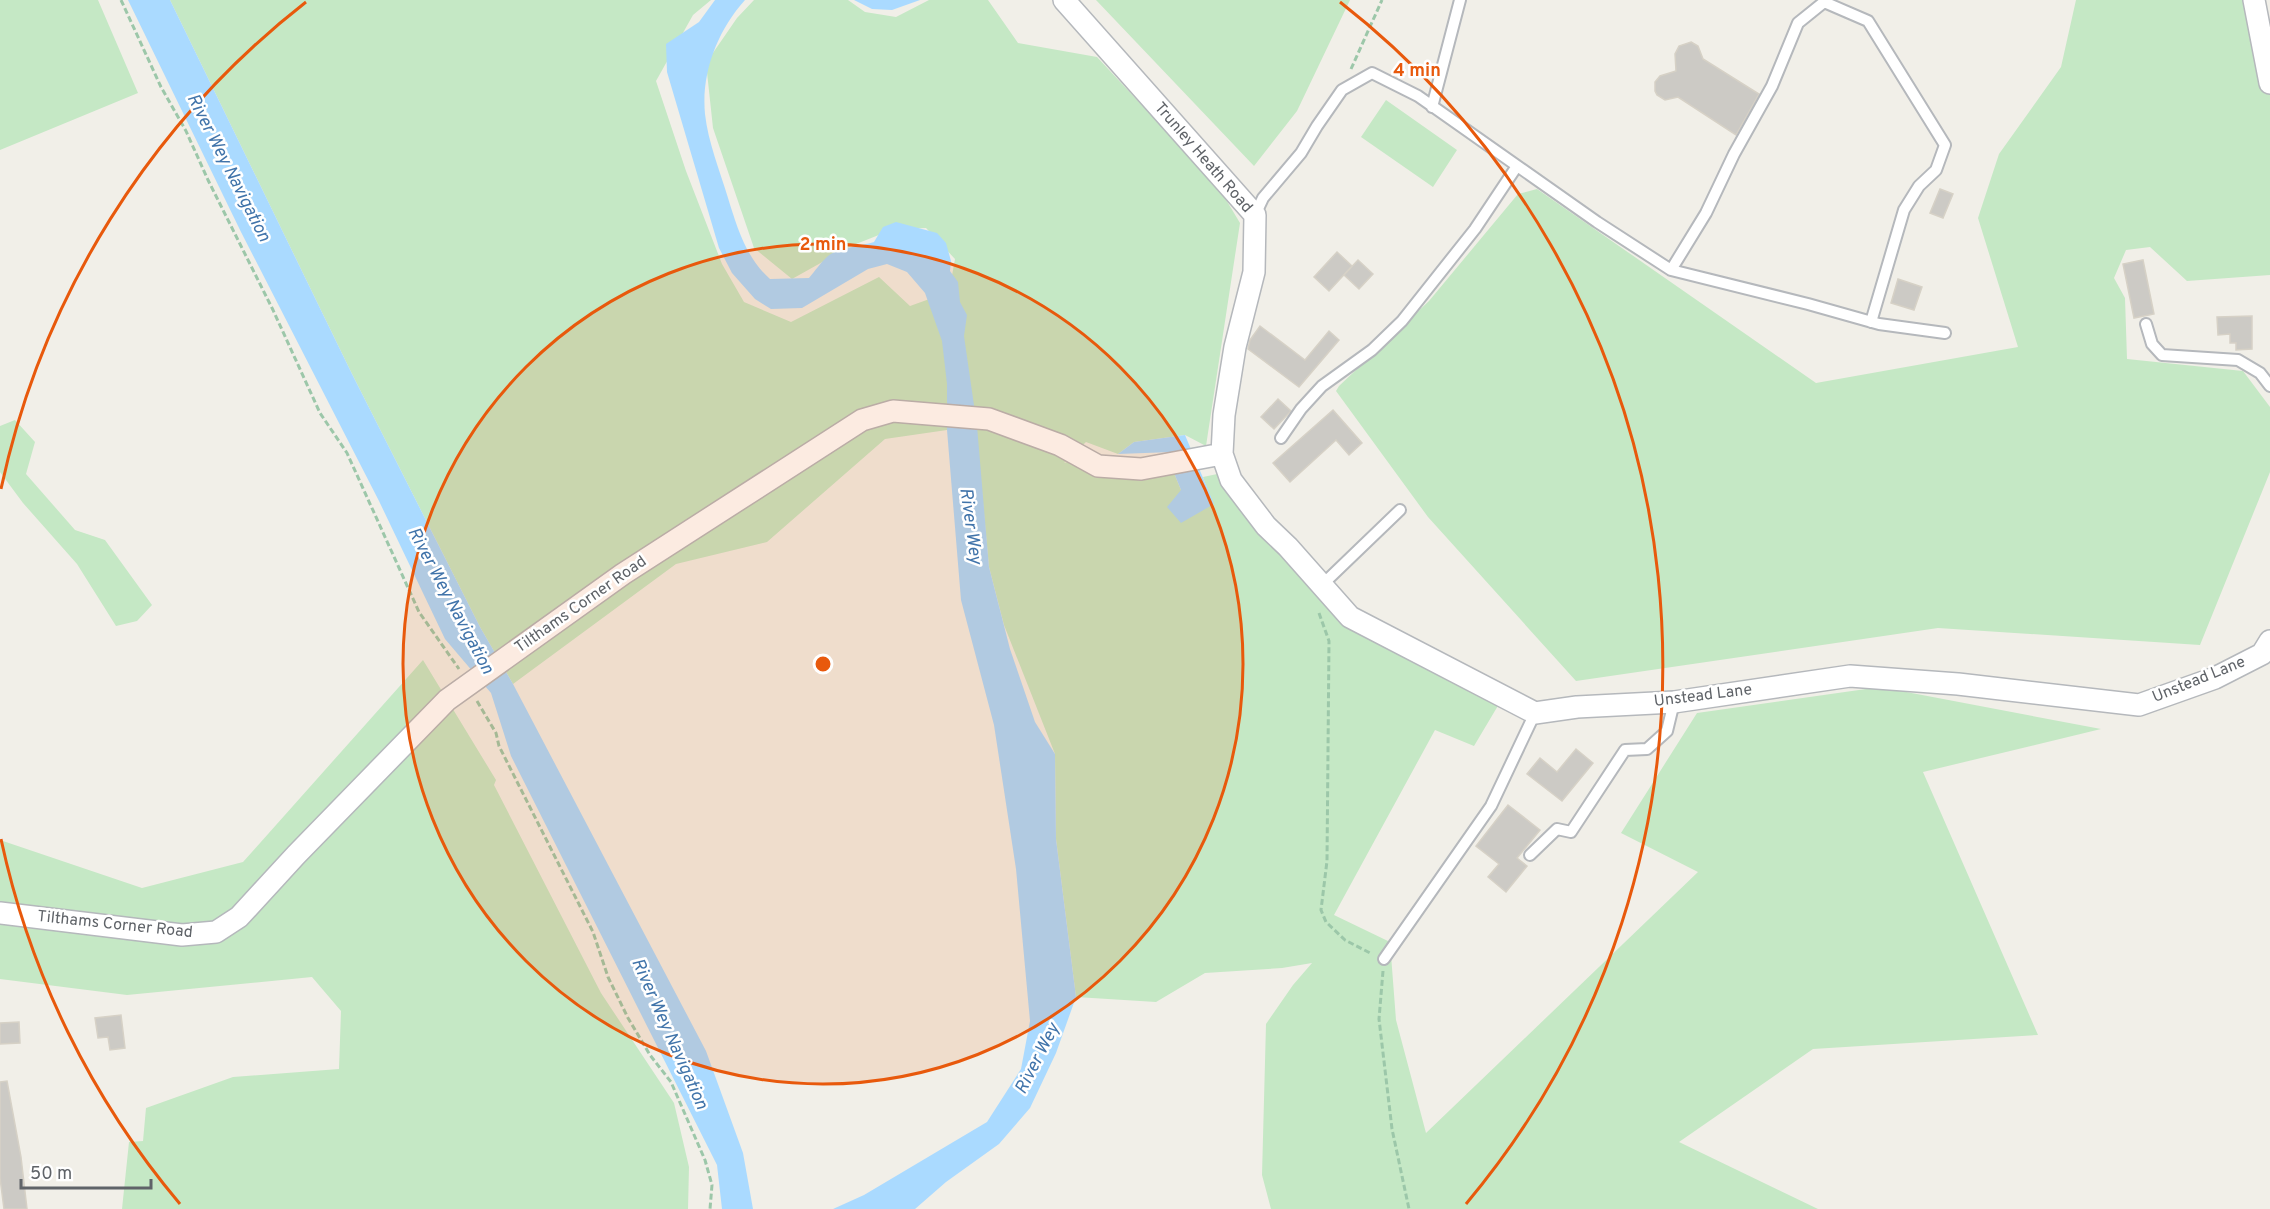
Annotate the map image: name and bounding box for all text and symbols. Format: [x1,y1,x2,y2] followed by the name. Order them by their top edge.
[1393,60,1441,83] text: 4 min
[181,90,275,246] water label: River Wey Navigation
[1149,98,1257,218] street label: Trunley Heath Road
[799,234,847,257] text: 2 min
[953,486,987,567] water label: River Wey
[402,524,499,679] water label: River Wey Navigation
[511,552,651,658] street label: Tilthams Corner Road
[2150,652,2248,708] street label: Unstead Lane
[813,654,833,674] centre of rings
[1653,680,1753,712] street label: Unstead Lane
[36,907,194,943] street label: Tilthams Corner Road
[625,955,713,1113] water label: River Wey Navigation
[1010,1018,1066,1098] water label: River Wey
[21,1152,152,1190] scale bar
[30,1163,72,1186] text: 50 m

